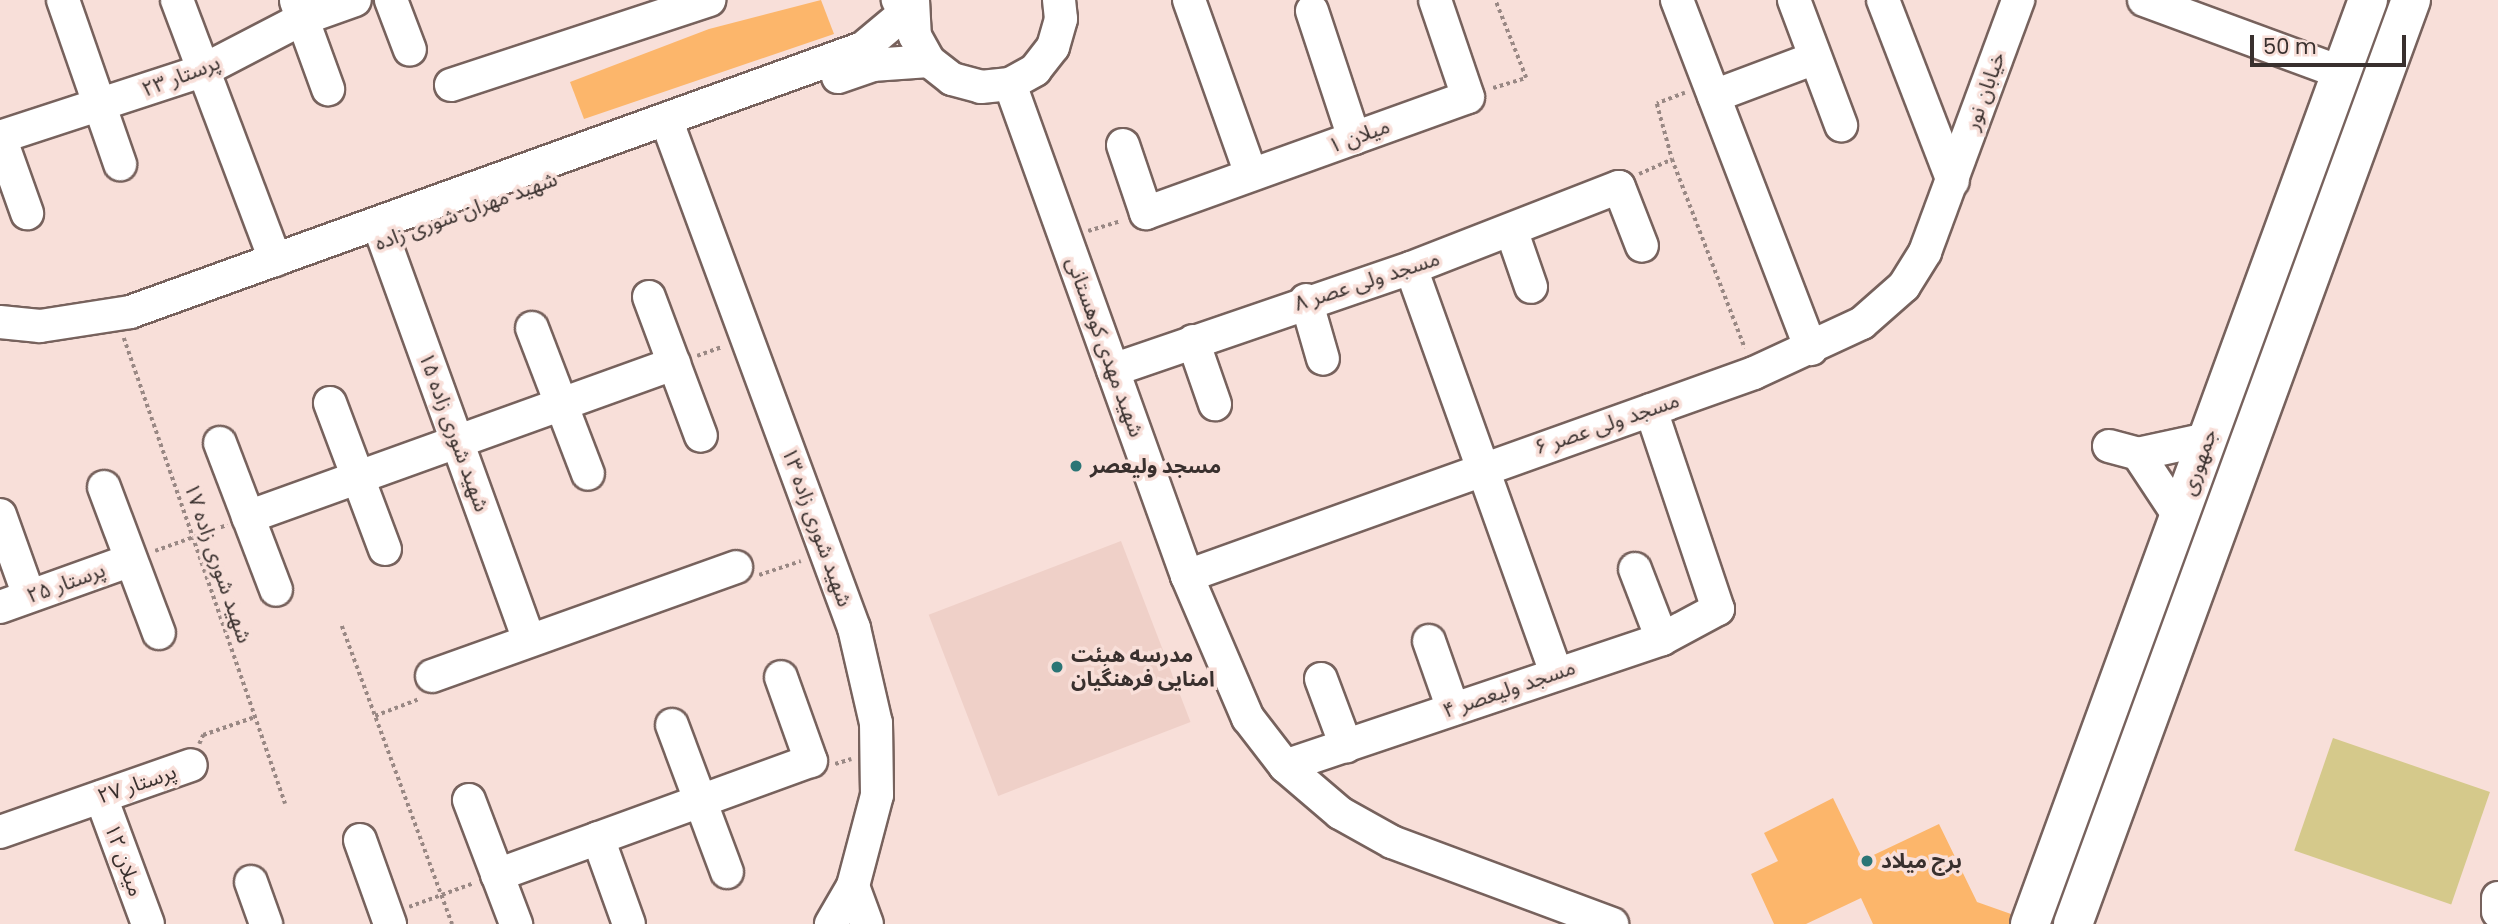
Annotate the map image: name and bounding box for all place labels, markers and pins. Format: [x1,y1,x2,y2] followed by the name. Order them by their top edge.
[1090,453,1221,479] place label: مسجد ولیعصر
[1068,458,1084,474] marker: مسجد ولیعصر
[1071,642,1215,692] place label: مدرسه هیئت امنایی فرهنگیان
[1049,659,1065,675] marker: مدرسه هیئت امنایی فرهنگیان
[1881,848,1962,874] place label: برج میلاد
[1859,853,1875,869] marker: برج میلاد

